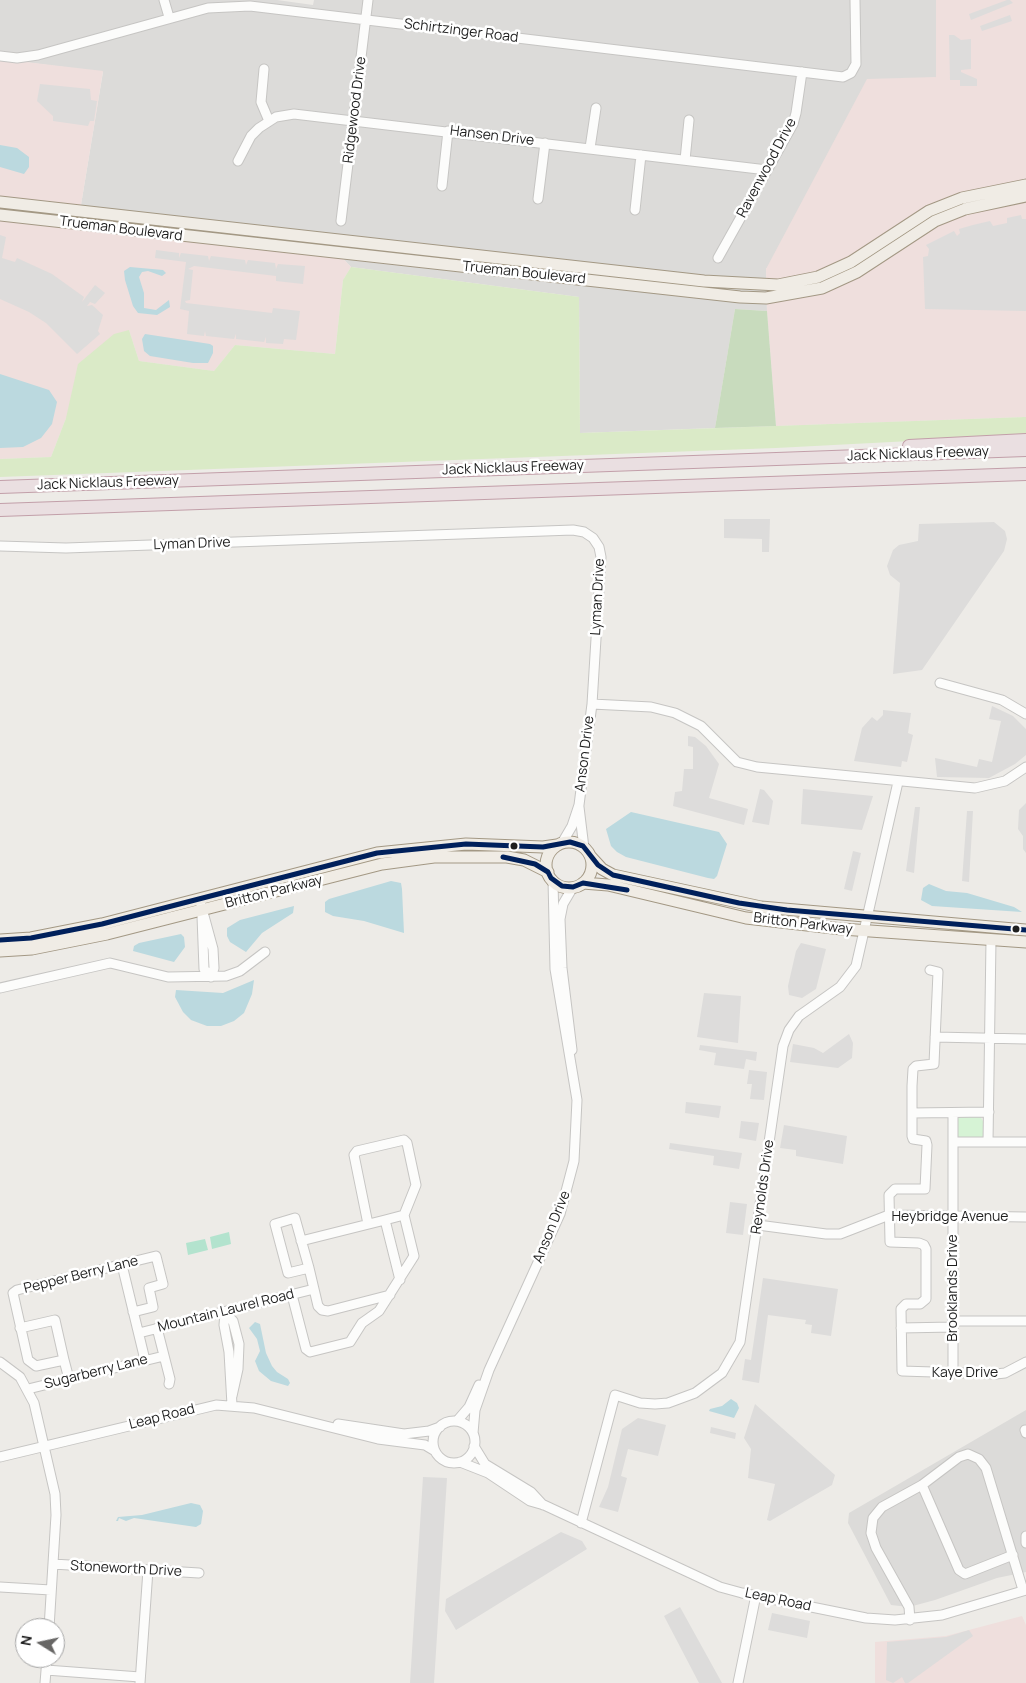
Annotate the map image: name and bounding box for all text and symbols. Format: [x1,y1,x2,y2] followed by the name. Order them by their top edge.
[403,16,519,46] street label: Schirtzinger Road
[340,56,370,164] street label: Ridgewood Drive
[734,115,800,221] street label: Ravenwood Drive
[449,122,535,150] street label: Hansen Drive
[59,213,183,245] street label: Trueman Boulevard
[462,258,586,288] street label: Trueman Boulevard
[847,443,989,465] street label: Jack Nicklaus Freeway
[442,457,584,479] street label: Jack Nicklaus Freeway
[37,472,179,494] street label: Jack Nicklaus Freeway
[153,534,231,554] street label: Lyman Drive
[588,558,608,636] street label: Lyman Drive
[572,715,598,793] street label: Anson Drive
[509,841,519,851] unlabelled marker
[224,872,324,912] street label: Britton Parkway
[753,910,853,938] street label: Britton Parkway
[1011,924,1021,934] unlabelled marker
[748,1139,778,1235] street label: Reynolds Drive
[530,1188,574,1266] street label: Anson Drive
[891,1209,1009,1225] street label: Heybridge Avenue
[945,1234,961,1342] street label: Brooklands Drive
[22,1253,140,1297] street label: Pepper Berry Lane
[156,1286,296,1336] street label: Mountain Laurel Road
[42,1351,150,1393] street label: Sugarberry Lane
[932,1365,998,1381] street label: Kaye Drive
[127,1401,197,1433] street label: Leap Road
[70,1558,182,1580] street label: Stoneworth Drive
[743,1585,813,1615] street label: Leap Road
[15,1618,65,1668] north arrow
[15,1634,36,1647] text: N

